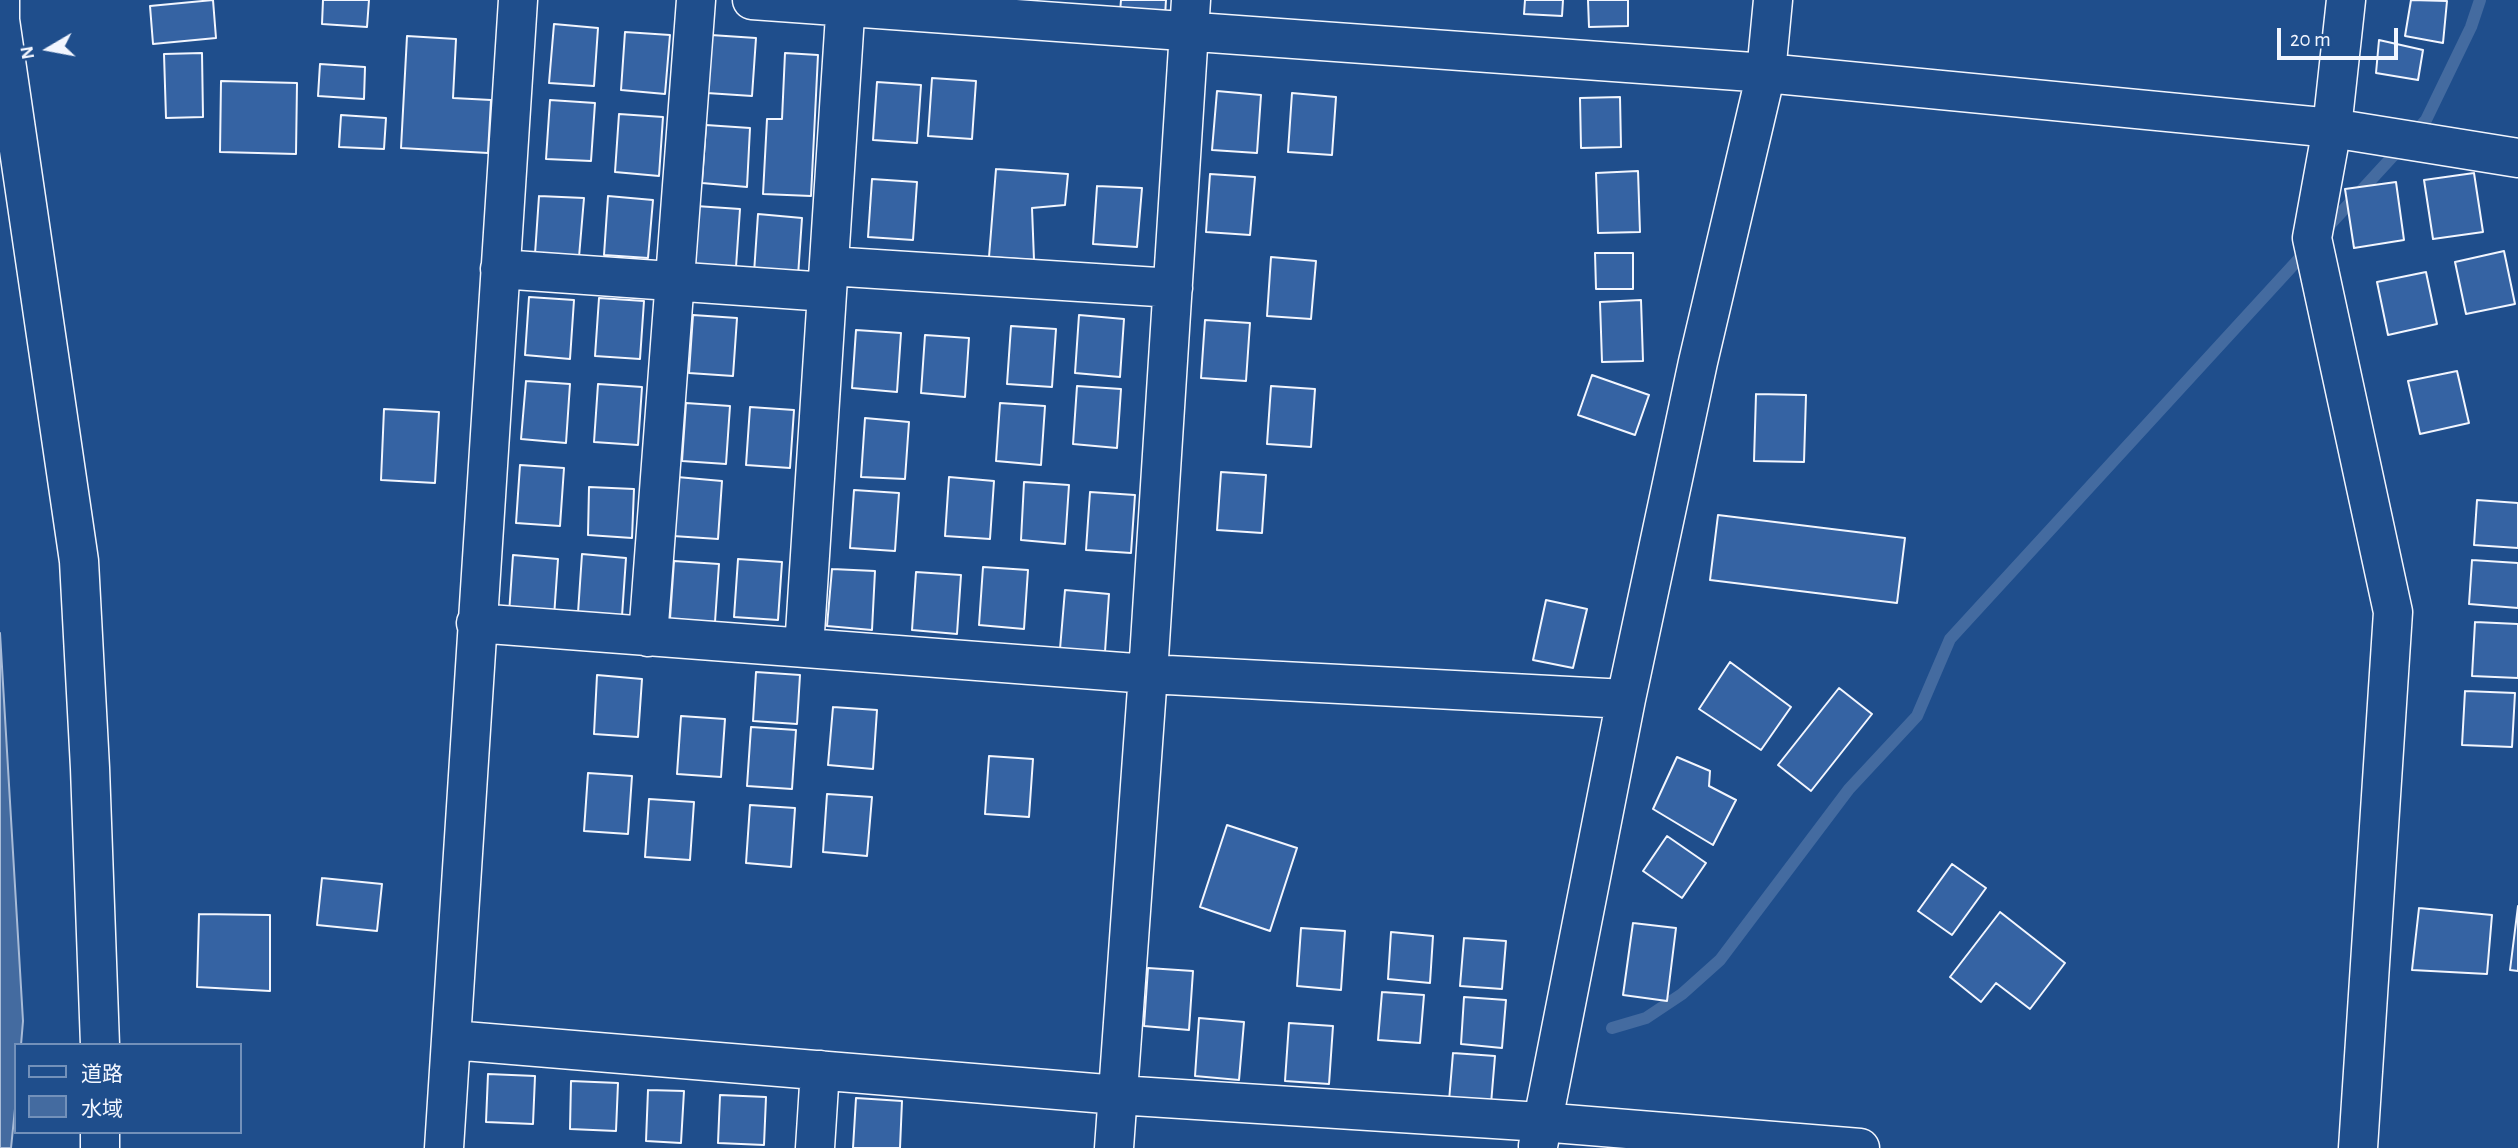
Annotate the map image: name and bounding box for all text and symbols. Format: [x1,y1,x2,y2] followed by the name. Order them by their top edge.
[14,14,84,84] north arrow
[2280,14,2401,58] scale bar
[2290,29,2331,50] text: 20 m
[17,45,38,61] text: N
[14,1043,242,1134] legend
[81,1064,123,1085] text: 道路
[81,1099,123,1120] text: 水域

